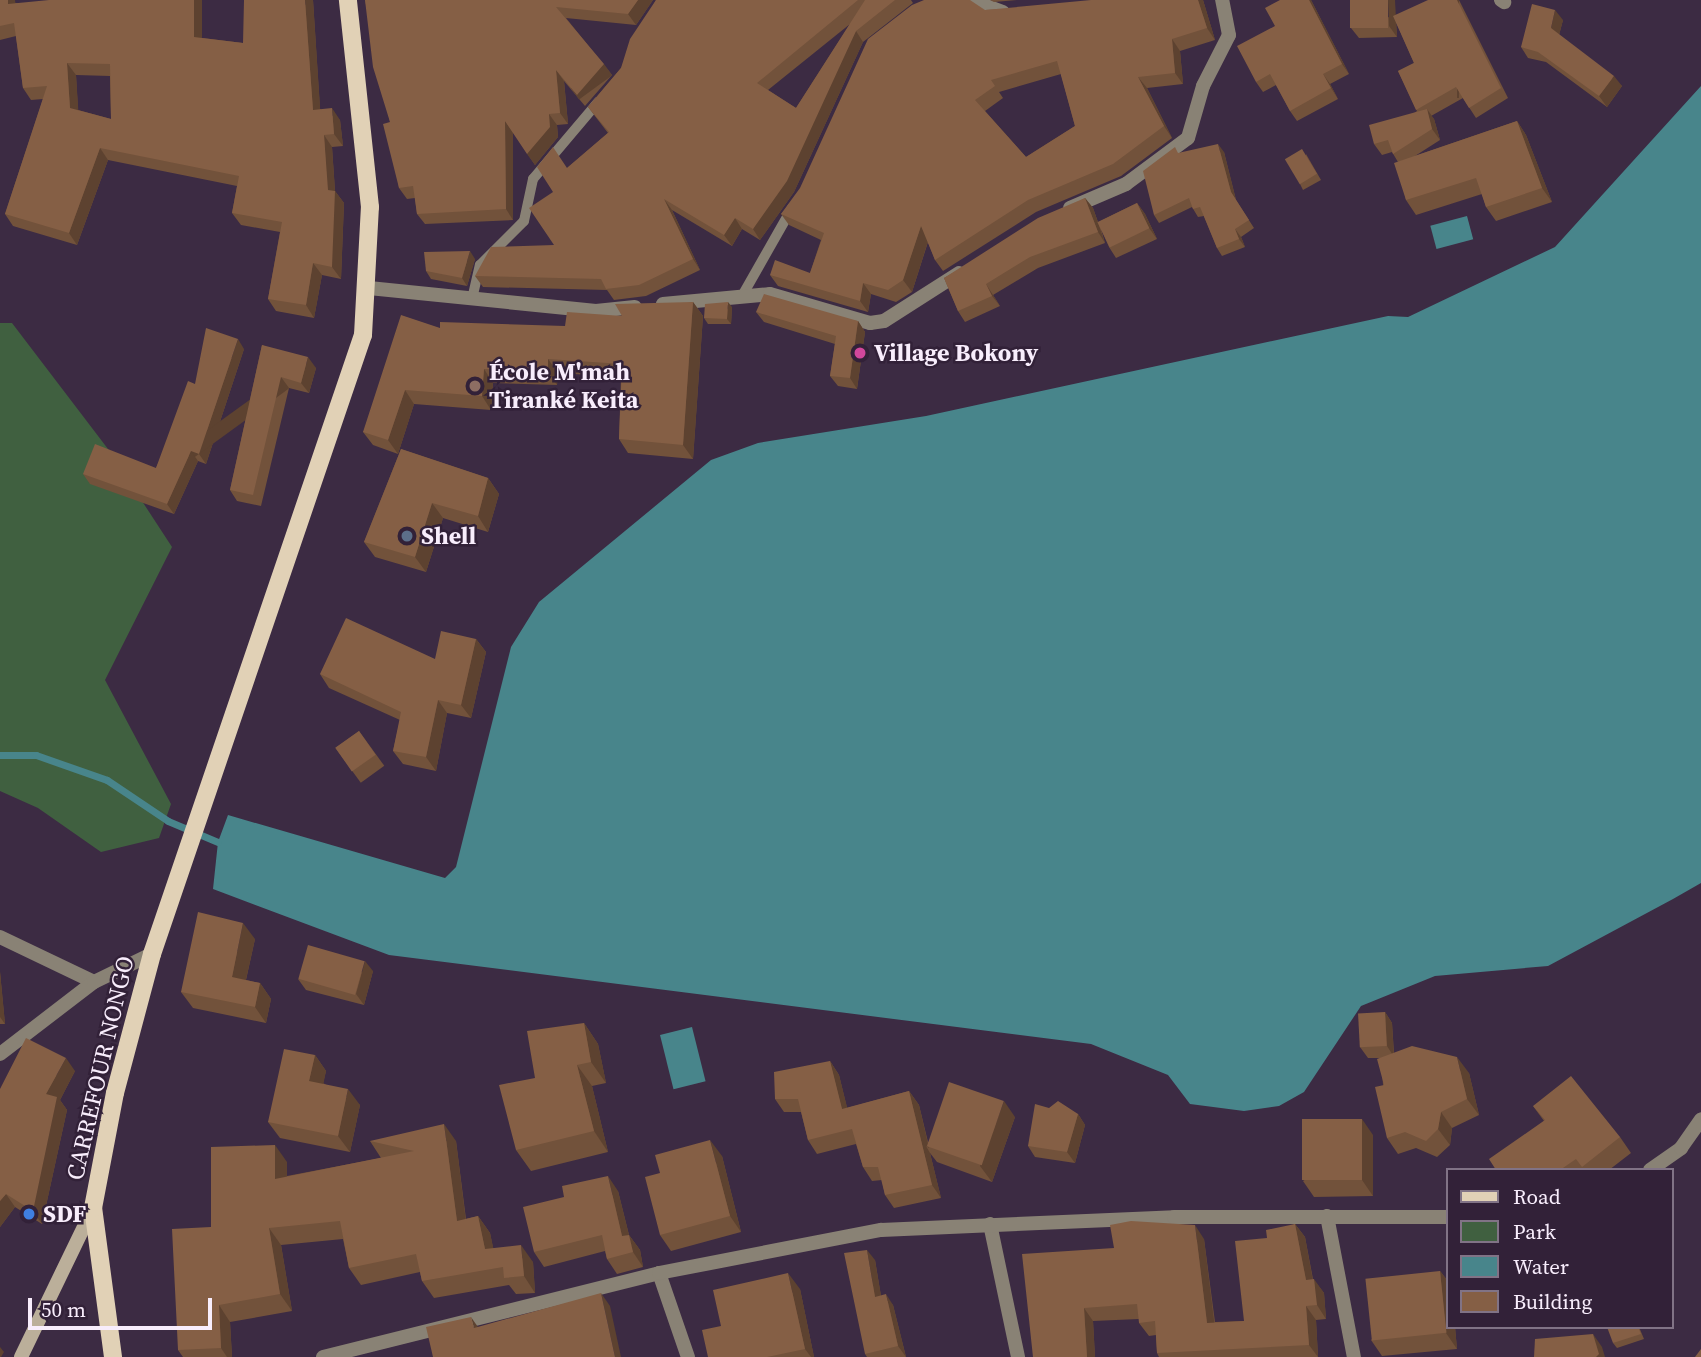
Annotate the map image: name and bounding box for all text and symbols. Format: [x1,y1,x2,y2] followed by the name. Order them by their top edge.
[874,339,1038,367] place label: Village Bokony
[852,345,868,361] marker: Village Bokony
[489,358,639,414] place label: École M'mah Tiranké Keita
[467,378,483,394] marker: École M'mah Tiranké Keita
[421,522,476,550] place label: Shell
[399,528,415,544] marker: Shell
[60,953,140,1183] street label: CARREFOUR NONGO
[1446,1168,1673,1329] legend
[1513,1182,1561,1211] text: Road
[43,1200,86,1228] place label: SDF
[21,1206,37,1222] marker: SDF
[1513,1217,1556,1246] text: Park
[1513,1252,1569,1281] text: Water
[32,1284,215,1328] scale bar
[1513,1287,1592,1316] text: Building
[41,1295,86,1324] text: 50 m

